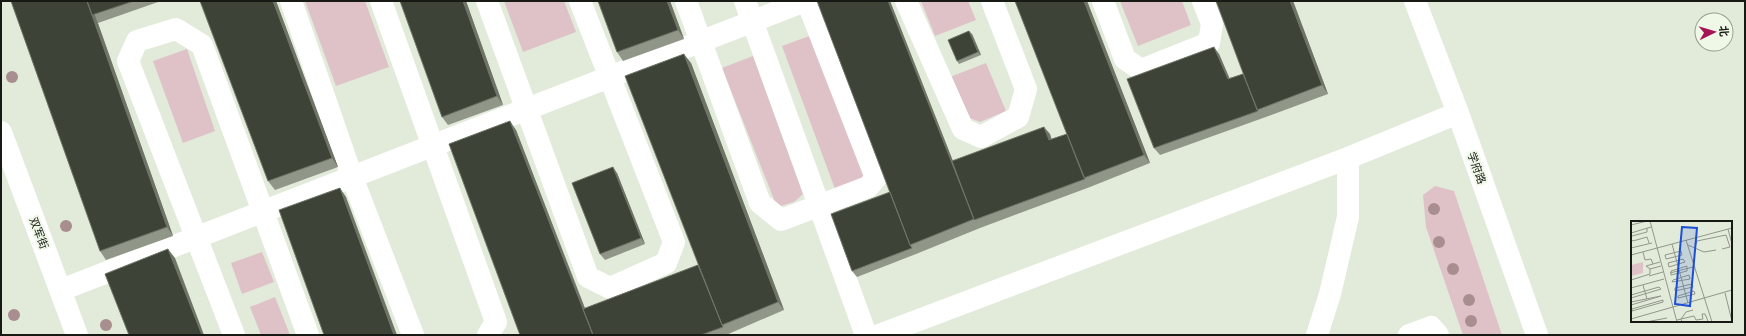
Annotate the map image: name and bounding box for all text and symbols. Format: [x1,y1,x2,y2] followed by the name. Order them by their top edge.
[1694,12,1734,52] north arrow
[1717,25,1733,37] text: 北
[1465,149,1491,186] street label: 学府路
[27,214,53,251] street label: 双军街
[1631,221,1732,322] inset map

